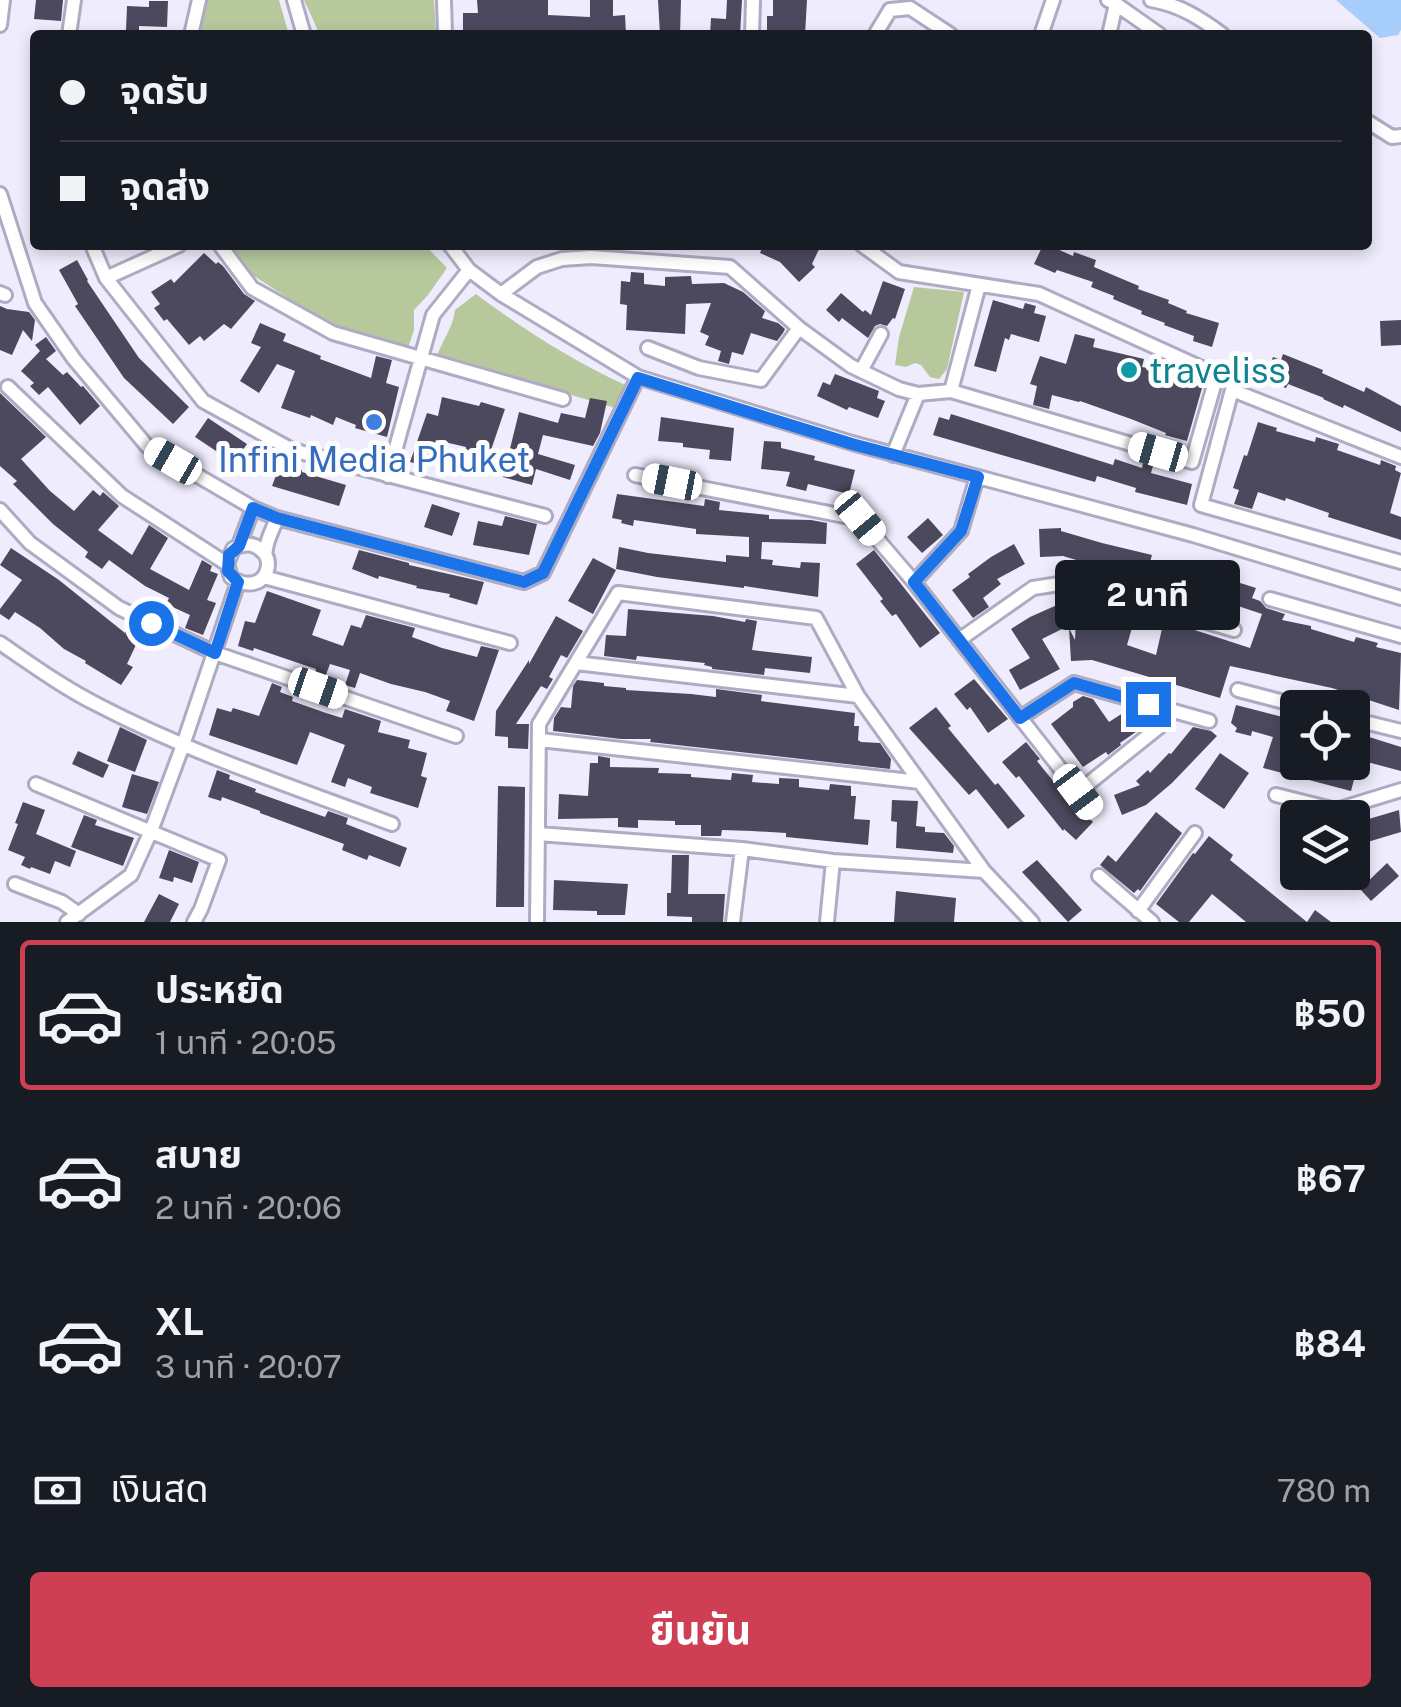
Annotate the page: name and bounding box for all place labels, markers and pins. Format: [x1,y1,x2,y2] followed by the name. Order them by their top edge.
[1149,350,1286,391] place label: traveliss
[1118,359,1140,381] marker: traveliss
[363,411,385,433] marker: Infini Media Phuket
[218,439,530,480] place label: Infini Media Phuket

